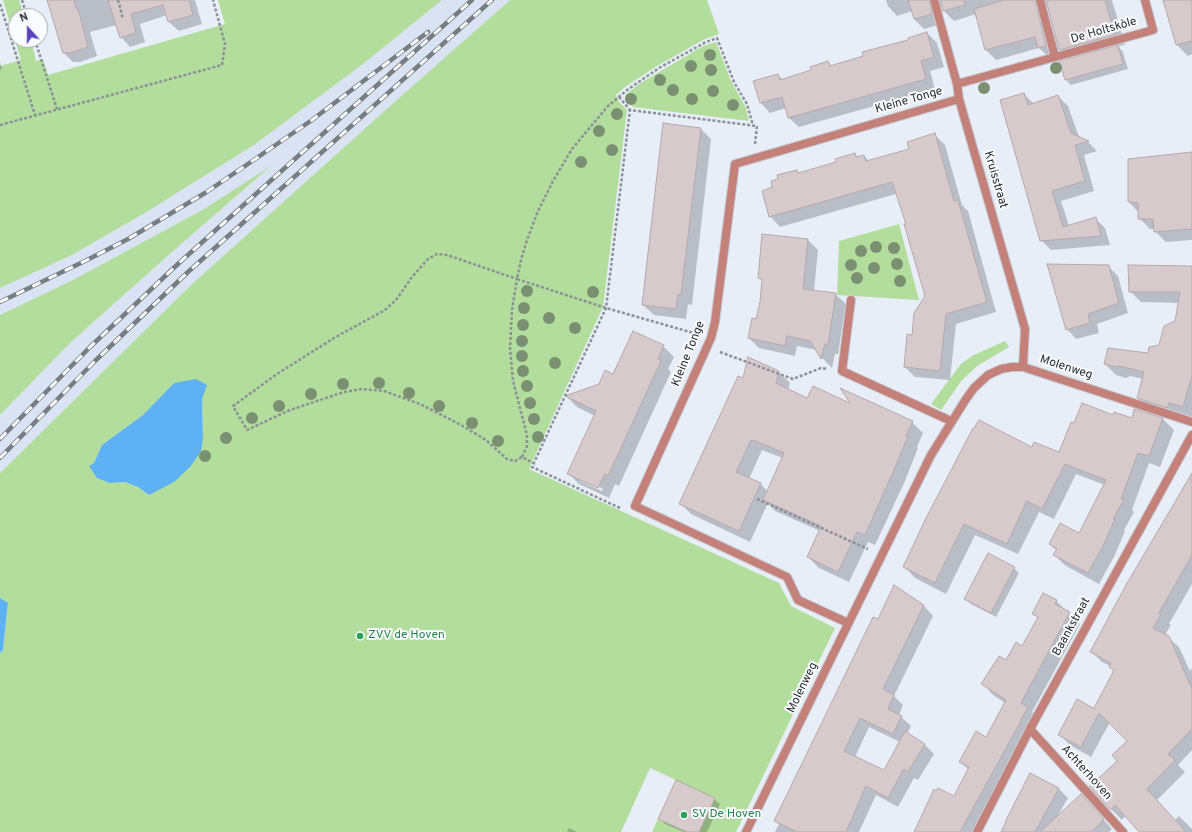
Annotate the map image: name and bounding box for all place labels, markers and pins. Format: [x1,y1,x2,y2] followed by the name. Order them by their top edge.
[368,629,445,643] place label: ZVV de Hoven
[355,631,365,641] marker: ZVV de Hoven
[692,808,761,822] place label: SV De Hoven
[679,810,689,820] marker: SV De Hoven

